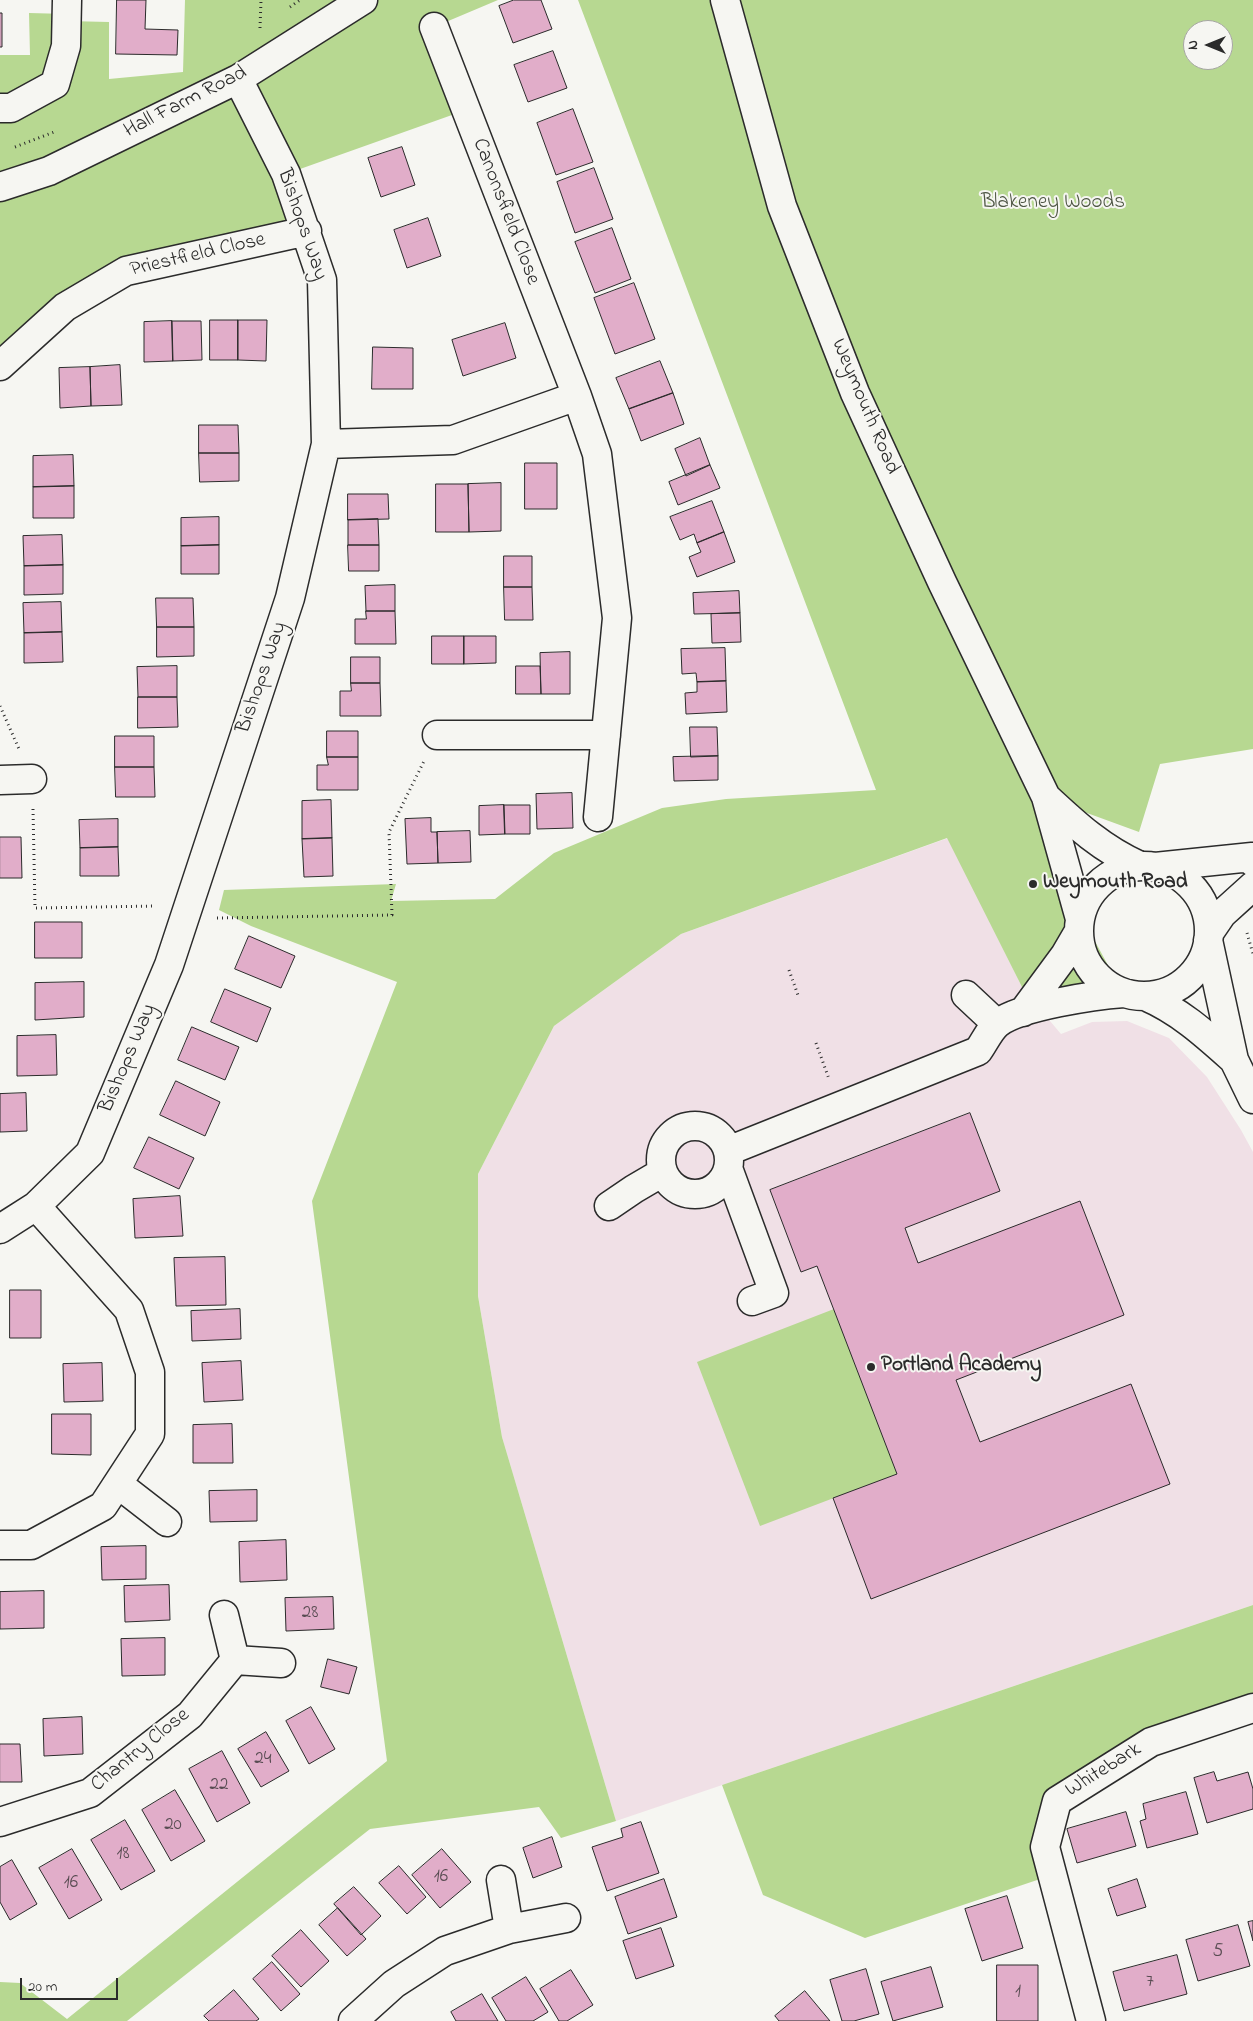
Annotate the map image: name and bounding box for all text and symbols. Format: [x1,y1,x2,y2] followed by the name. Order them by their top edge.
[1183,20,1233,70] north arrow
[1183,40,1204,50] text: N
[120,61,252,145] street label: Hall Farm Road
[466,135,544,289] street label: Canonsfield Close
[270,166,332,284] street label: Bishops Way
[981,191,1125,217] park label: Blakeney Woods
[128,228,268,284] street label: Priestfield Close
[824,336,904,478] street label: Weymouth Road
[232,619,294,737] street label: Bishops Way
[1043,871,1187,897] place label: Weymouth Road
[1027,878,1039,890] marker: Weymouth Road
[95,1001,163,1117] street label: Bishops Way
[881,1354,1041,1380] place label: Portland Academy
[865,1361,877,1373] marker: Portland Academy
[302,1603,318,1625] house number: 28
[87,1704,195,1798] street label: Chantry Close
[1061,1738,1147,1804] street label: Whitebark
[254,1749,272,1771] house number: 24
[210,1775,228,1797] house number: 22
[164,1815,182,1837] house number: 20
[116,1844,130,1866] house number: 18
[434,1867,448,1889] house number: 16
[64,1873,78,1895] house number: 16
[1213,1942,1223,1964] house number: 5
[22,1968,120,2000] scale bar
[1146,1972,1154,1994] house number: 7
[28,1976,57,1998] text: 20 m
[1015,1982,1021,2004] house number: 1

